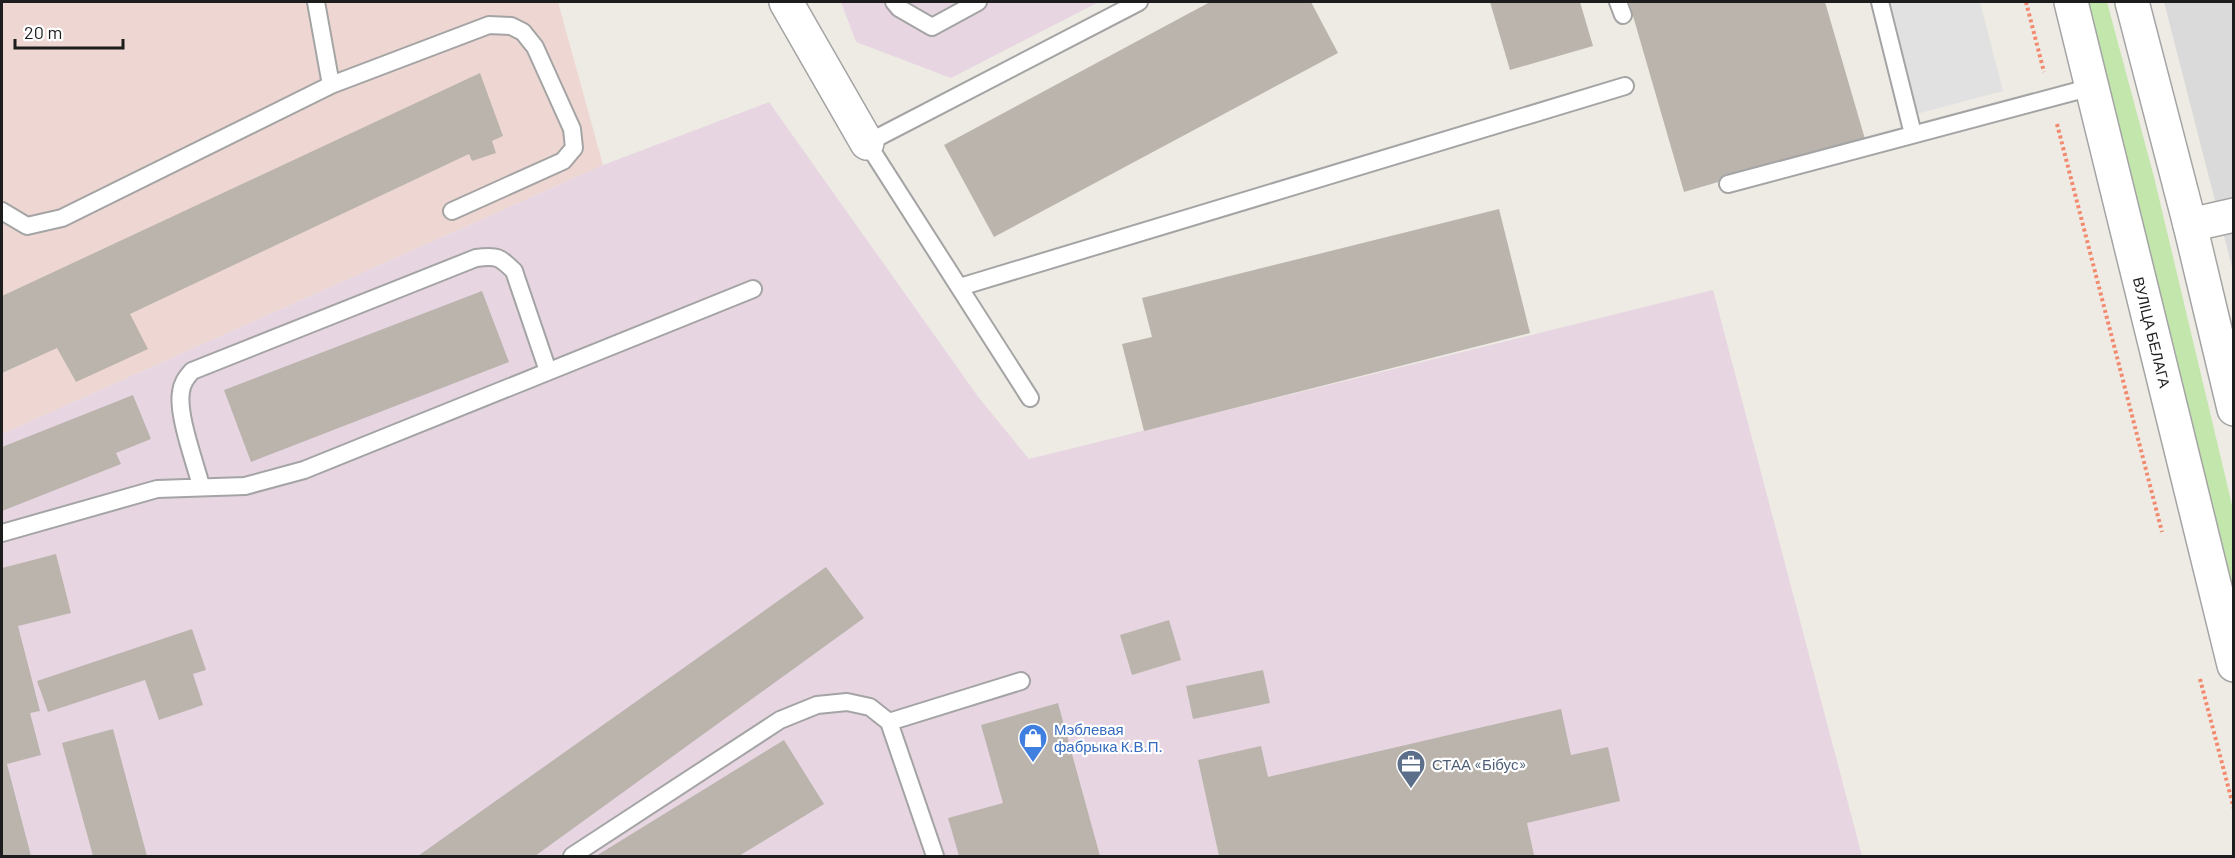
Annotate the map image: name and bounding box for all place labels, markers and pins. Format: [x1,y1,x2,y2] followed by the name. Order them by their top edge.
[1054,720,1163,755] place label: Мэблевая фабрыка К.В.П.
[1017,722,1049,764] shop icon: Мэблевая фабрыка К.В.П.
[1395,748,1427,790] office icon: СТАА «Бібус»
[1432,755,1526,773] place label: СТАА «Бібус»

